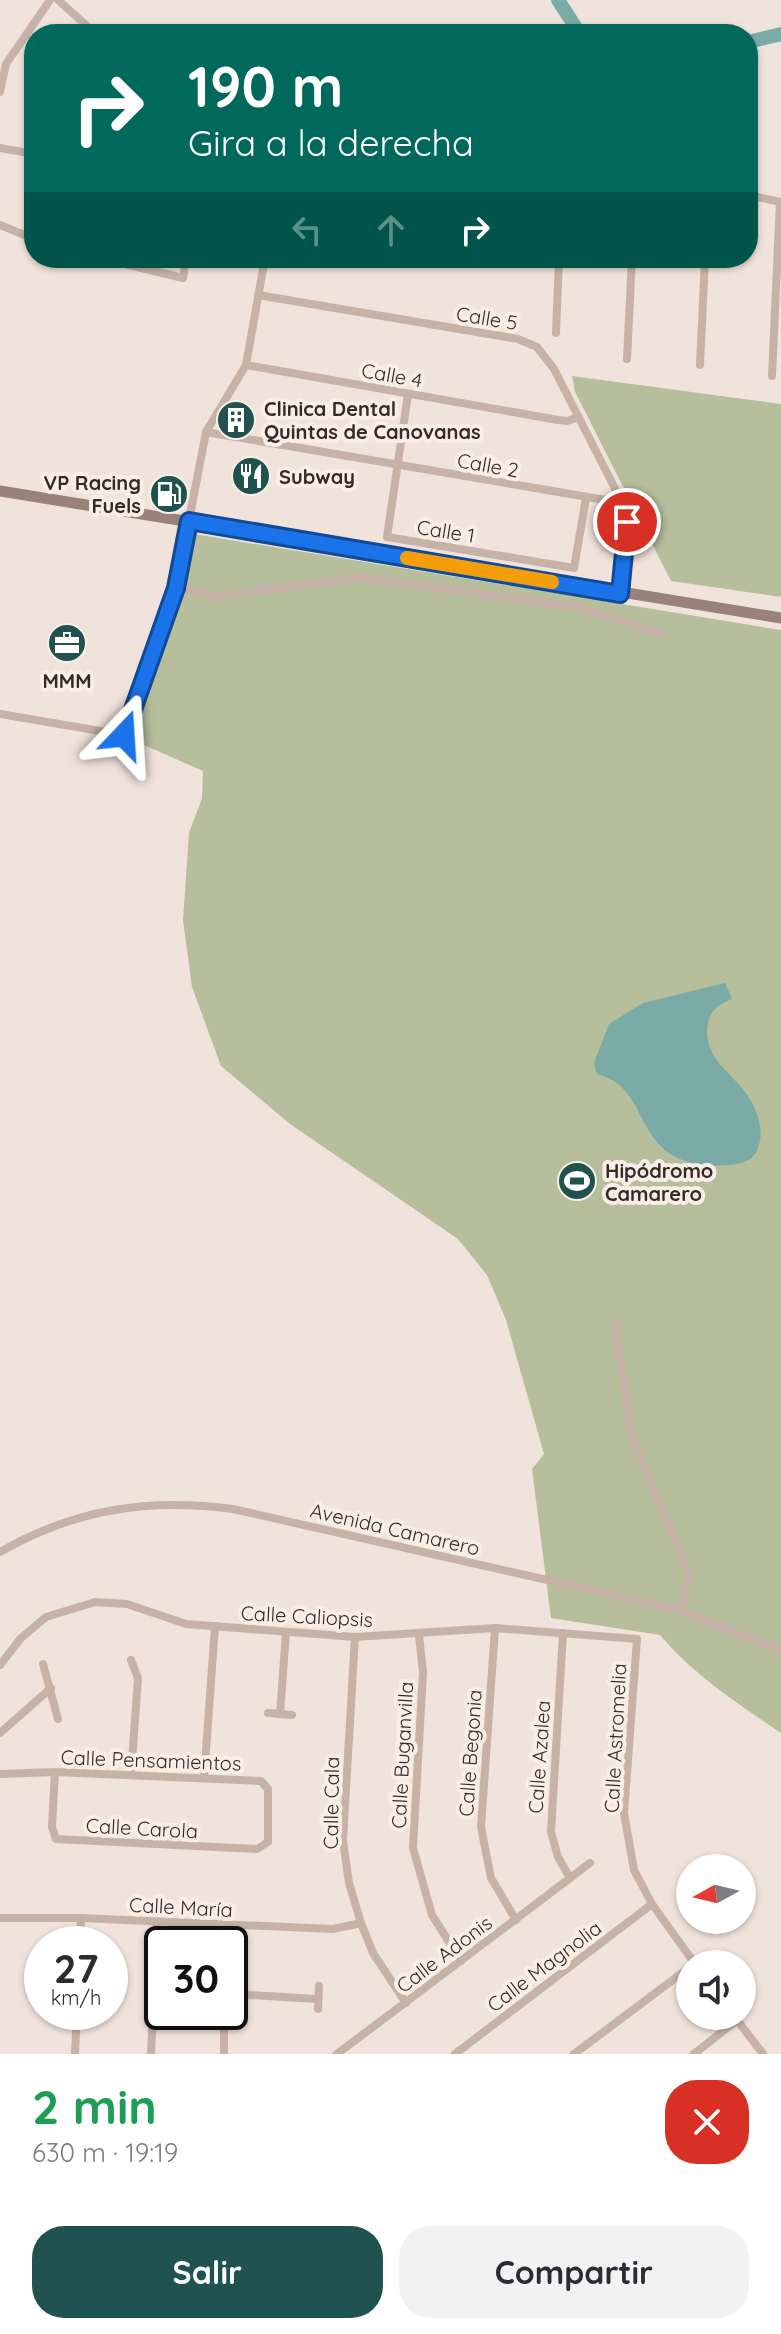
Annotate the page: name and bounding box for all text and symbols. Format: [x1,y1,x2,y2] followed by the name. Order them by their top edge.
[188,51,343,121] text: 190 m
[56,56,160,160] icon: right
[188,120,474,165] text: Gira a la derecha
[285,208,329,252] icon: left
[369,208,413,252] icon: ahead
[453,208,497,252] icon: right
[455,301,519,335] street label: Calle 5
[360,357,424,393] street label: Calle 4
[264,396,481,444] place label: Clinica Dental Quintas de Canovanas
[215,399,257,441] building icon: Clinica Dental Quintas de Canovanas
[455,447,521,483] street label: Calle 2
[230,455,272,497] restaurant icon: Subway
[279,464,355,489] place label: Subway
[44,470,141,518] place label: VP Racing Fuels
[148,473,190,515] fuel station icon: VP Racing Fuels
[593,488,661,556] pin
[605,500,649,544] icon: arrive
[415,514,477,548] street label: Calle 1
[46,622,88,664] office icon: MMM
[42,668,92,693] place label: MMM
[82,693,166,777] position arrow
[605,1158,713,1206] place label: Hipódromo Camarero
[556,1160,598,1202] sports icon: Hipódromo Camarero
[308,1497,482,1561] street label: Avenida Camarero
[240,1600,374,1632] street label: Calle Caliopsis
[599,1662,631,1814] street label: Calle Astromelia
[386,1681,418,1829] street label: Calle Buganvilla
[453,1689,487,1817] street label: Calle Begonia
[523,1700,555,1814] street label: Calle Azalea
[60,1744,242,1776] street label: Calle Pensamientos
[318,1756,344,1850] street label: Calle Cala
[85,1813,199,1843] street label: Calle Carola
[676,1854,756,1934] north arrow
[676,1854,756,2030] map controls
[129,1892,233,1922] street label: Calle María
[391,1910,497,1998] street label: Calle Adonis
[482,1915,606,2017] street label: Calle Magnolia
[144,1926,248,2030] speed limit sign: 30
[54,1943,98,1993] text: 27
[676,1950,756,2030] button: sound
[51,1985,101,2010] text: km/h
[32,2076,157,2136] text: 2 min
[665,2080,749,2164] button: close
[32,2136,178,2169] text: 630 m · 19:19
[32,2226,383,2318] button: Salir
[399,2226,749,2318] button: Compartir

